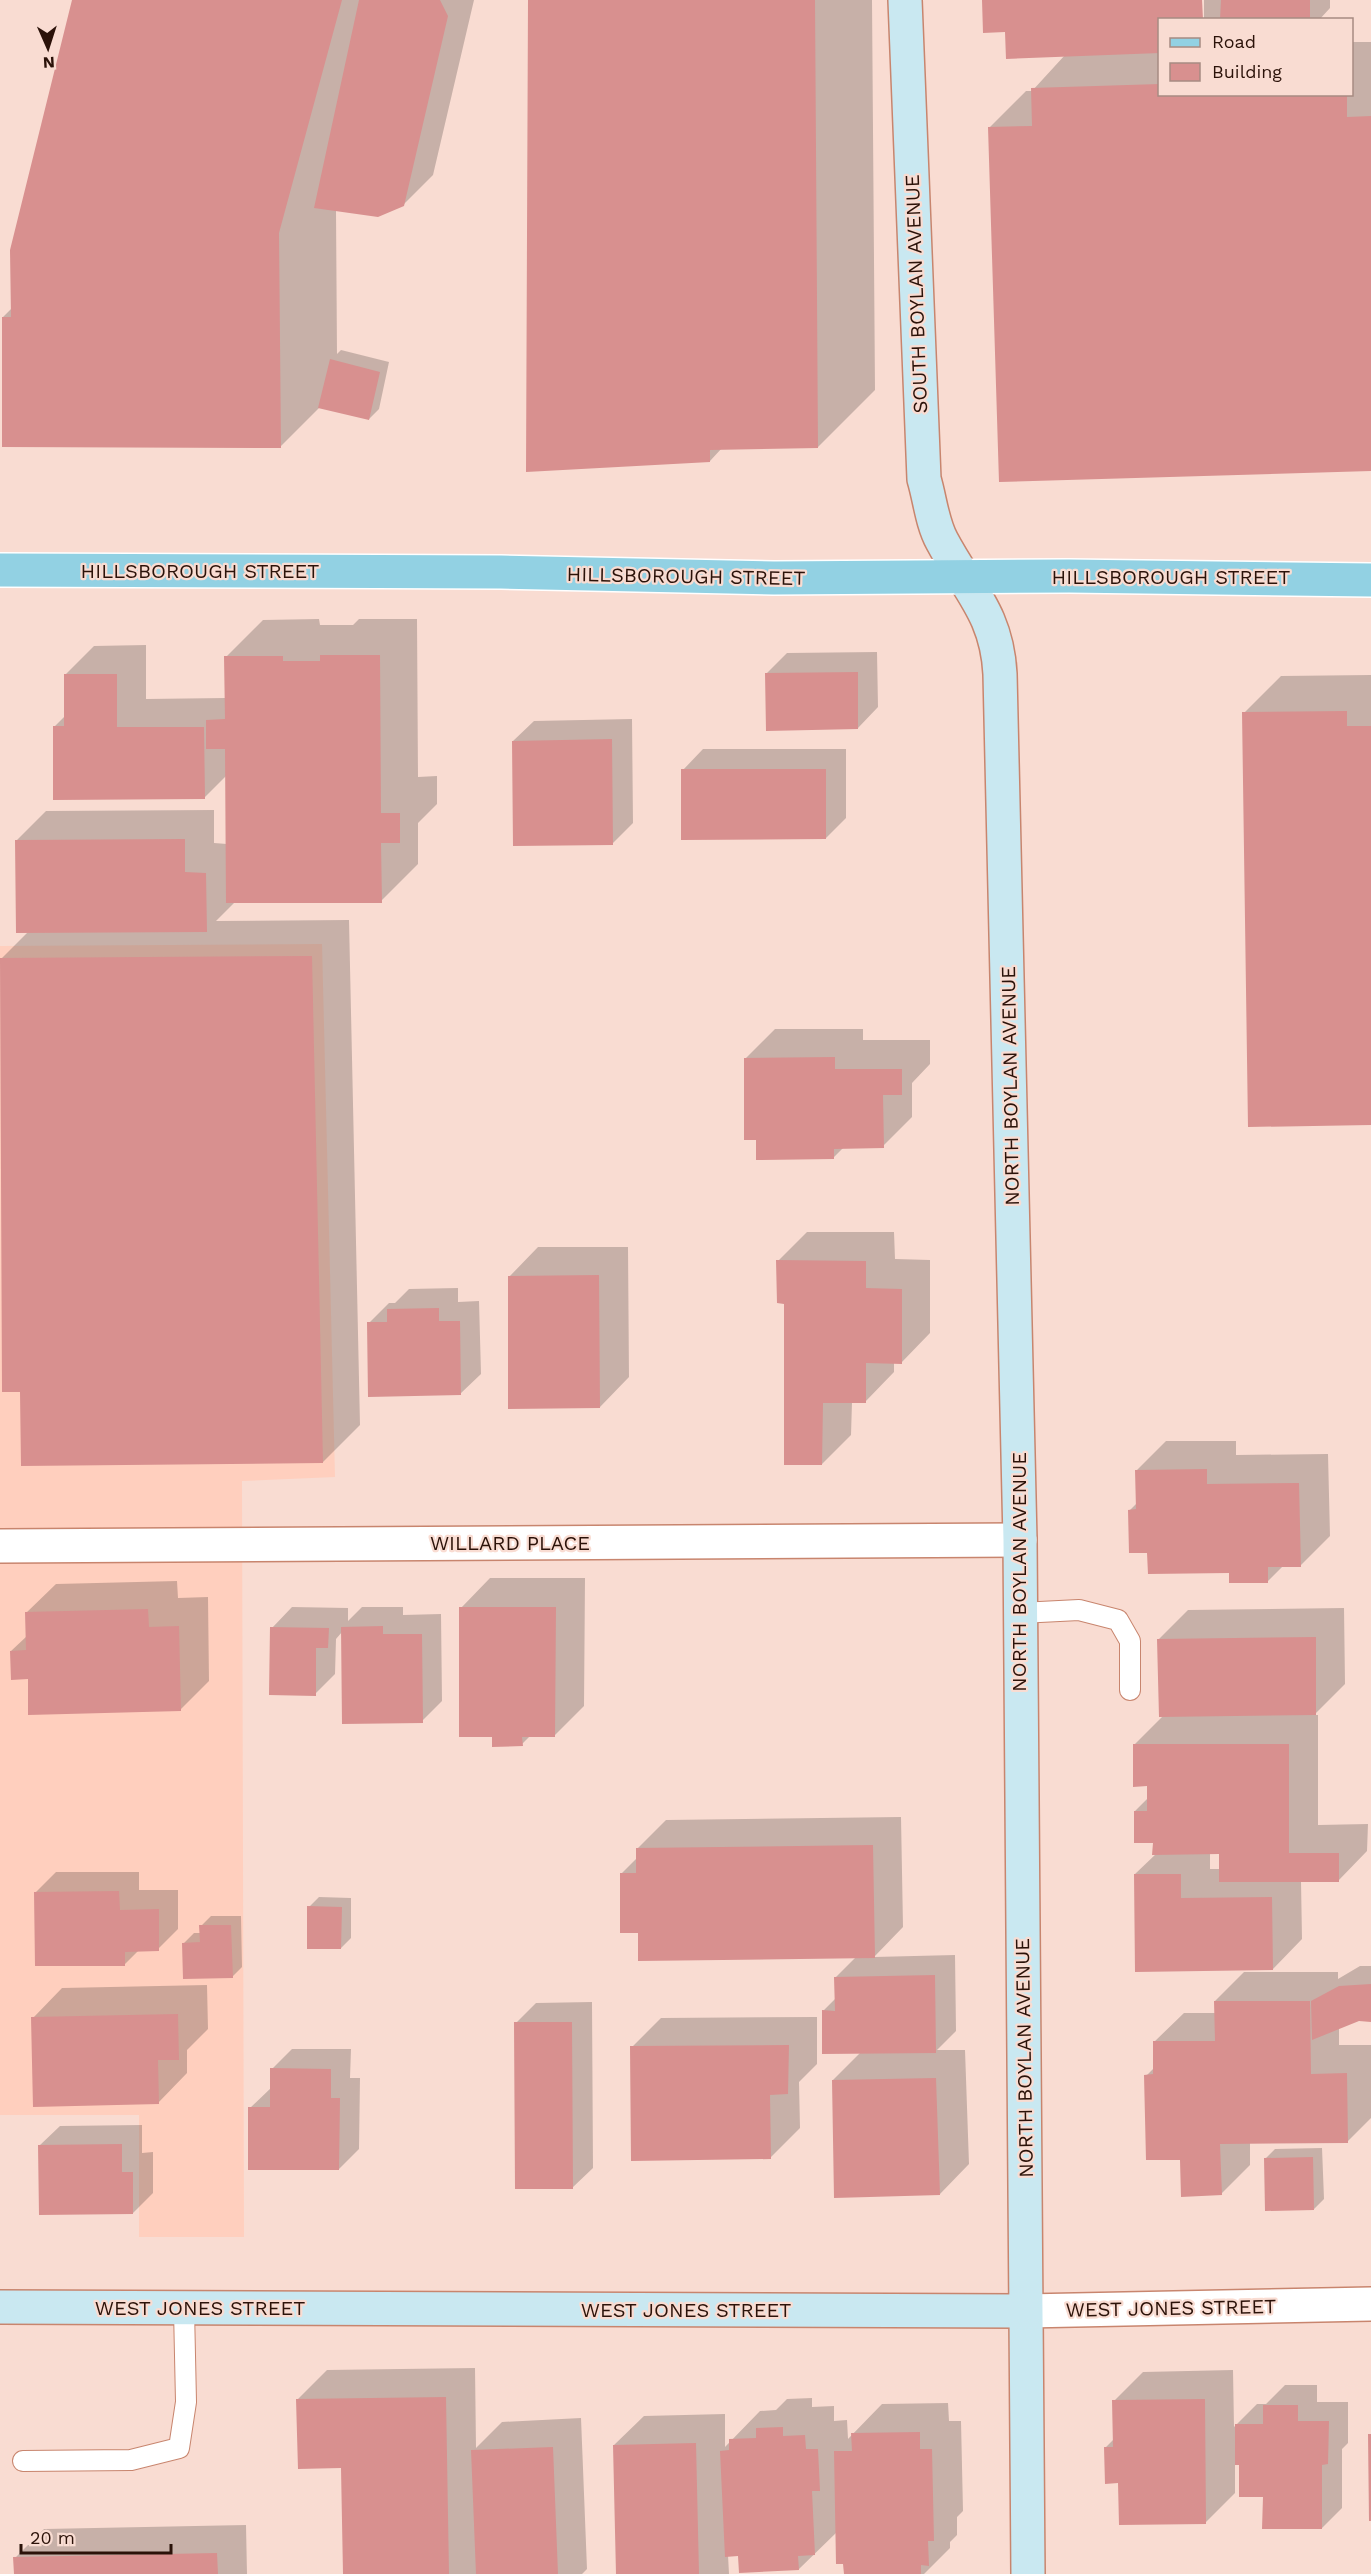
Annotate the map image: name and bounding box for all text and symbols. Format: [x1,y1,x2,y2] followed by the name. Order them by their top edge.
[18,18,78,78] north arrow
[1158,18,1353,96] legend
[1212,31,1256,52] text: Road
[42,53,55,72] text: N
[1212,61,1282,82] text: Building
[900,174,932,414] street label: SOUTH BOYLAN AVENUE
[81,559,319,583] street label: HILLSBOROUGH STREET
[566,562,806,590] street label: HILLSBOROUGH STREET
[1052,565,1290,589] street label: HILLSBOROUGH STREET
[996,966,1024,1206] street label: NORTH BOYLAN AVENUE
[1007,1452,1031,1692] street label: NORTH BOYLAN AVENUE
[430,1531,590,1555] street label: WILLARD PLACE
[1010,1938,1038,2178] street label: NORTH BOYLAN AVENUE
[1065,2294,1277,2322] street label: WEST JONES STREET
[95,2296,305,2320] street label: WEST JONES STREET
[581,2298,791,2322] street label: WEST JONES STREET
[21,2517,171,2555] scale bar
[30,2527,75,2548] text: 20 m

